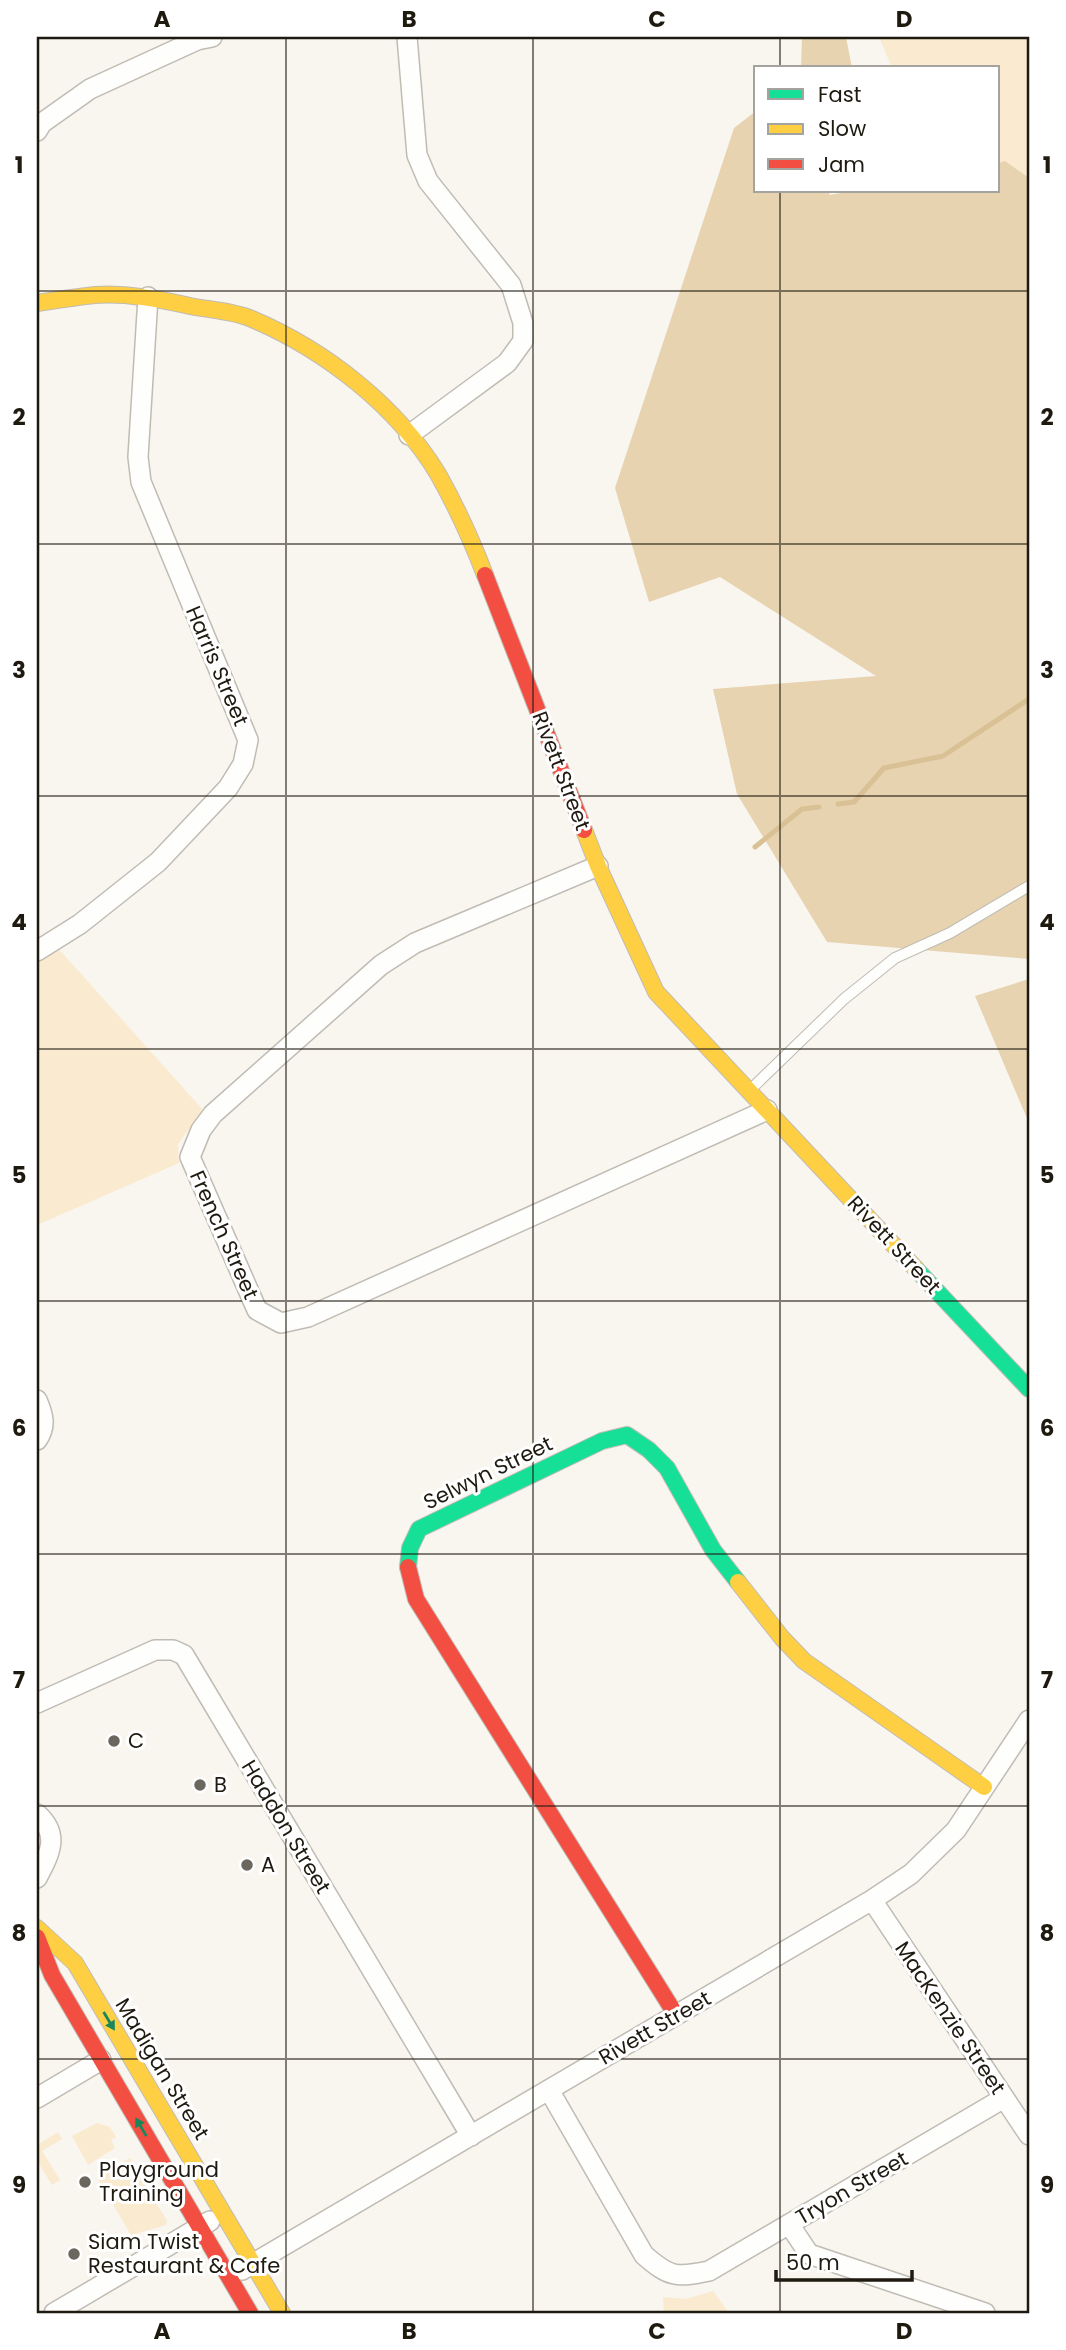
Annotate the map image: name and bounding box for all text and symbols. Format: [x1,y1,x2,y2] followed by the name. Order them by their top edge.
[154,3,171,35] text: A
[401,3,417,35] text: B
[648,3,666,35] text: C
[896,3,912,35] text: D
[754,66,1000,192] legend
[818,80,861,109] text: Fast
[818,114,866,143] text: Slow
[15,149,23,181] text: 1
[1043,149,1051,181] text: 1
[818,150,865,179] text: Jam
[12,401,26,433] text: 2
[1040,401,1054,433] text: 2
[179,601,256,730] street label: Harris Street
[12,654,26,686] text: 3
[1040,654,1054,686] text: 3
[526,707,597,834] street label: Rivett Street
[11,906,27,938] text: 4
[1039,906,1055,938] text: 4
[12,1159,26,1191] text: 5
[1040,1159,1054,1191] text: 5
[183,1166,266,1304] street label: French Street
[841,1189,948,1300] street label: Rivett Street
[12,1412,26,1444] text: 6
[1040,1412,1054,1444] text: 6
[418,1429,557,1516] street label: Selwyn Street
[13,1664,25,1696] text: 7
[1041,1664,1053,1696] text: 7
[128,1726,144,1755] place label: C
[106,1733,122,1749] marker: C
[235,1755,338,1899] street label: Haddon Street
[214,1770,227,1799] place label: B
[192,1777,208,1793] marker: B
[261,1850,275,1879] place label: A
[239,1857,255,1873] marker: A
[12,1917,26,1949] text: 8
[1040,1917,1054,1949] text: 8
[888,1935,1012,2100] street label: MacKenzie Street
[593,1984,716,2071] street label: Rivett Street
[109,1992,216,2145] street label: Madigan Street
[103,2012,116,2031] one-way arrow
[135,2118,147,2137] one-way arrow
[790,2144,913,2231] street label: Tryon Street
[99,2155,219,2208] place label: Playground Training
[12,2169,26,2201] text: 9
[1040,2169,1054,2201] text: 9
[77,2174,93,2190] marker: Playground Training
[88,2227,280,2280] place label: Siam Twist Restaurant & Cafe
[776,2238,912,2282] scale bar
[66,2246,82,2262] marker: Siam Twist Restaurant & Cafe
[786,2248,840,2277] text: 50 m
[154,2315,171,2347] text: A
[401,2315,417,2347] text: B
[648,2315,666,2347] text: C
[896,2315,912,2347] text: D

